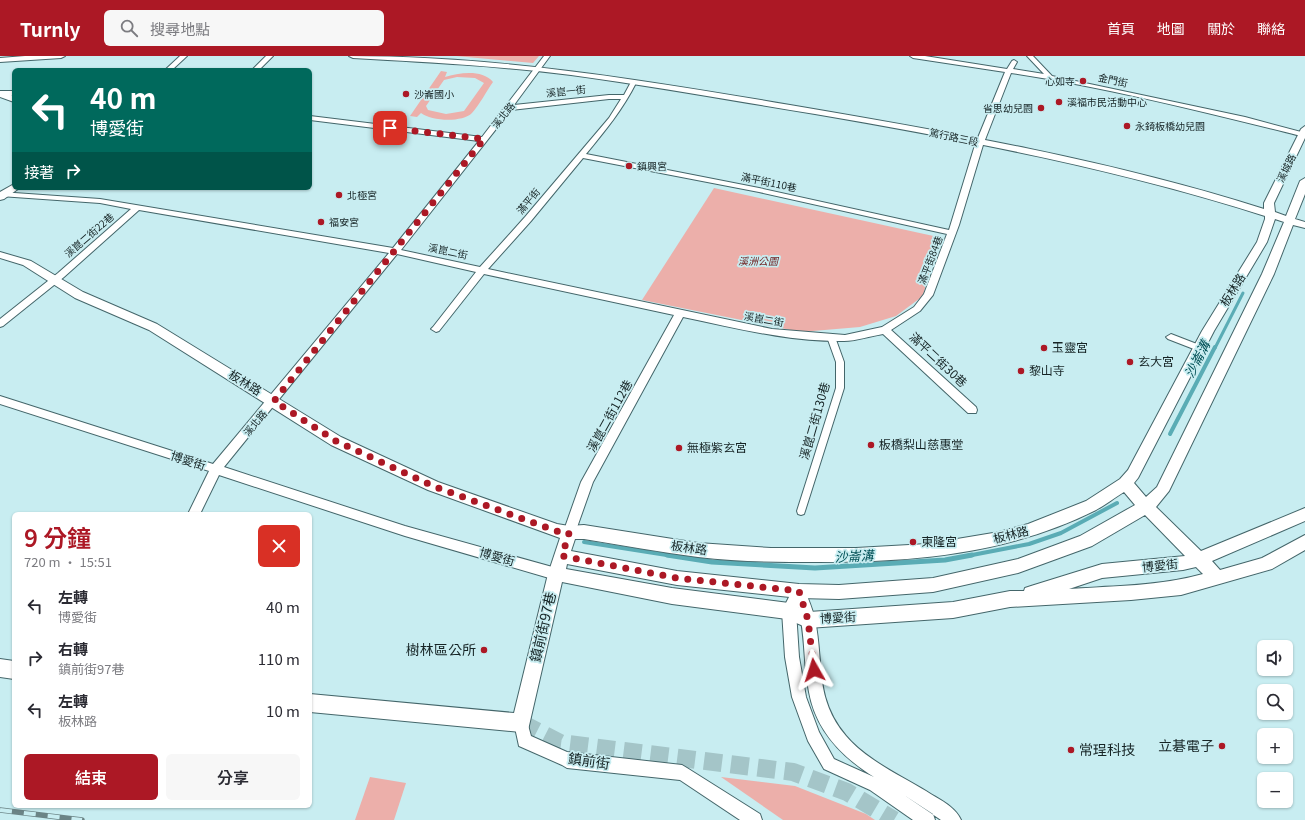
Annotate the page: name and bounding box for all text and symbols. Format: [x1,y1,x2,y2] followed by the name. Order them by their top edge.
[104,10,384,46] search box
[20,15,80,42] text: Turnly
[118,17,140,39] icon: search
[150,18,210,39] text: 搜尋地點
[1107,18,1135,38] text: 首頁
[1157,18,1185,38] text: 地圖
[1207,18,1235,38] text: 關於
[1257,18,1285,38] text: 聯絡
[1097,69,1129,90] street label: 金門街
[1045,73,1075,88] place label: 心如寺
[1078,76,1088,86] marker: 心如寺
[90,77,156,117] text: 40 m
[545,81,587,100] street label: 溪崑一街
[24,84,76,136] icon: left
[414,86,454,101] place label: 沙崙國小
[401,89,411,99] marker: 沙崙國小
[1067,94,1147,109] place label: 溪福市民活動中心
[1054,97,1064,107] marker: 溪福市民活動中心
[487,98,518,131] street label: 溪北路
[983,100,1033,115] place label: 省思幼兒園
[1036,103,1046,113] marker: 省思幼兒園
[373,111,407,145] pin
[90,114,144,140] text: 博愛街
[379,117,401,139] icon: arrive
[1135,118,1205,133] place label: 永錡板橋幼兒園
[1122,121,1132,131] marker: 永錡板橋幼兒園
[928,124,980,149] street label: 篤行路三段
[1272,151,1299,185] street label: 溪城路
[637,158,667,173] place label: 鎮興宮
[62,160,84,182] icon: right
[24,161,54,182] text: 接著
[624,161,634,171] marker: 鎮興宮
[740,168,798,195] street label: 滿平街110巷
[512,184,543,217] street label: 滿平街
[347,187,377,202] place label: 北極宮
[334,190,344,200] marker: 北極宮
[61,209,117,260] street label: 溪崑二街22巷
[329,214,359,229] place label: 福安宮
[316,217,326,227] marker: 福安宮
[913,233,946,286] street label: 滿平街84巷
[427,239,469,262] street label: 溪崑二街
[738,253,780,268] park label: 溪洲公園
[1215,269,1248,309] street label: 板林路
[743,308,785,329] street label: 溪崑二街
[906,328,972,390] street label: 滿平二街30巷
[1179,335,1215,380] water label: 沙崙溝
[1052,338,1088,355] place label: 玉靈宮
[1039,343,1049,353] marker: 玉靈宮
[1138,352,1174,369] place label: 玄大宮
[1125,357,1135,367] marker: 玄大宮
[1029,361,1065,378] place label: 黎山寺
[226,365,266,398] street label: 板林路
[1016,366,1026,376] marker: 黎山寺
[582,376,636,454] street label: 溪崑二街112巷
[794,380,833,461] street label: 溪崑二街130巷
[239,406,270,439] street label: 溪北路
[879,435,963,452] place label: 板橋梨山慈惠堂
[687,438,747,455] place label: 無極紫玄宮
[866,440,876,450] marker: 板橋梨山慈惠堂
[674,443,684,453] marker: 無極紫玄宮
[169,446,208,473] street label: 博愛街
[24,519,91,554] text: 9 分鐘
[991,521,1030,546] street label: 板林路
[258,525,300,567] button: close
[921,532,957,549] place label: 東隆宮
[670,536,708,557] street label: 板林路
[908,537,918,547] marker: 東隆宮
[478,542,517,569] street label: 博愛街
[834,545,876,566] water label: 沙崙溝
[24,552,112,571] text: 720 m · 15:51
[1141,554,1179,575] street label: 博愛街
[58,586,88,607] text: 左轉
[524,590,560,664] street label: 鎮前街97巷
[24,595,46,617] icon: left
[266,596,300,617] text: 40 m
[58,607,97,626] text: 博愛街
[819,607,856,626] street label: 博愛街
[58,638,88,659] text: 右轉
[406,639,476,659] place label: 樹林區公所
[1257,640,1293,808] map controls
[1257,640,1293,676] button: sound
[479,645,489,655] marker: 樹林區公所
[24,647,46,669] icon: right
[258,648,300,669] text: 110 m
[793,649,835,691] position arrow
[58,659,124,678] text: 鎮前街97巷
[1257,684,1293,720] button: search
[58,690,88,711] text: 左轉
[24,699,46,721] icon: left
[266,700,300,721] text: 10 m
[58,711,97,730] text: 板林路
[1257,728,1293,764] button: +
[1158,735,1214,755] place label: 立碁電子
[1079,739,1135,759] place label: 常珵科技
[1217,741,1227,751] marker: 立碁電子
[1066,745,1076,755] marker: 常珵科技
[567,747,611,773] street label: 鎮前街
[24,754,158,800] button: 結束
[166,754,300,800] button: 分享
[1257,772,1293,808] button: −

